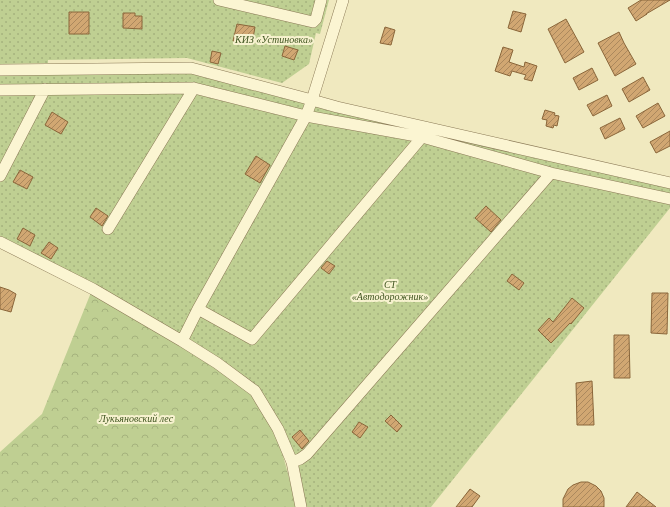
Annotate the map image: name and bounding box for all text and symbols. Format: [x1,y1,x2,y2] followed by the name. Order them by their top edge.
[234,34,313,45] park label: КИЗ «Устиновка»
[352,279,428,302] park label: СТ «Автодорожник»
[98,413,174,424] park label: Лукьяновский лес

